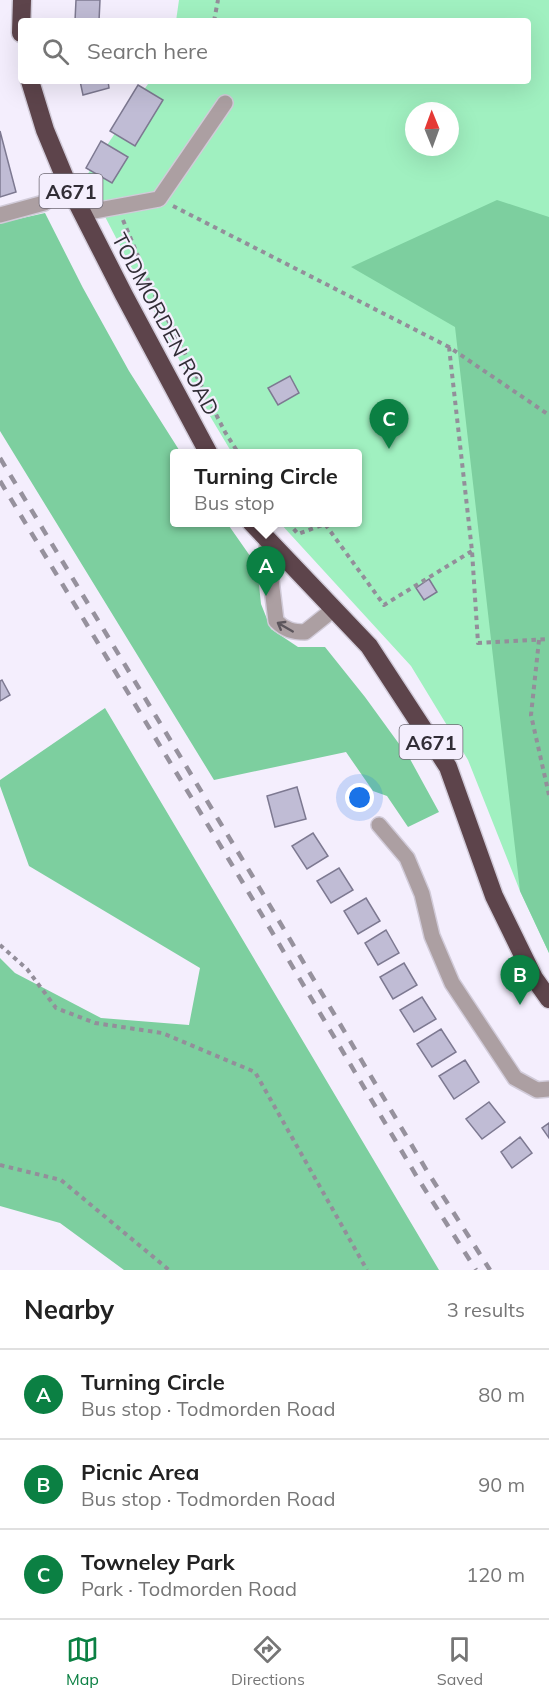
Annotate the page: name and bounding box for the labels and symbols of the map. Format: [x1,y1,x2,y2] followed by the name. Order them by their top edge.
[405,102,459,156] north arrow
[40,174,103,208] road number: A671
[107,228,225,420] street label: TODMORDEN ROAD
[370,400,408,449] pin: C
[246,546,286,596] pin: A
[277,621,294,633] one-way arrow
[400,725,462,759] road number: A671
[345,783,374,812] your location
[500,956,540,1005] pin: B

